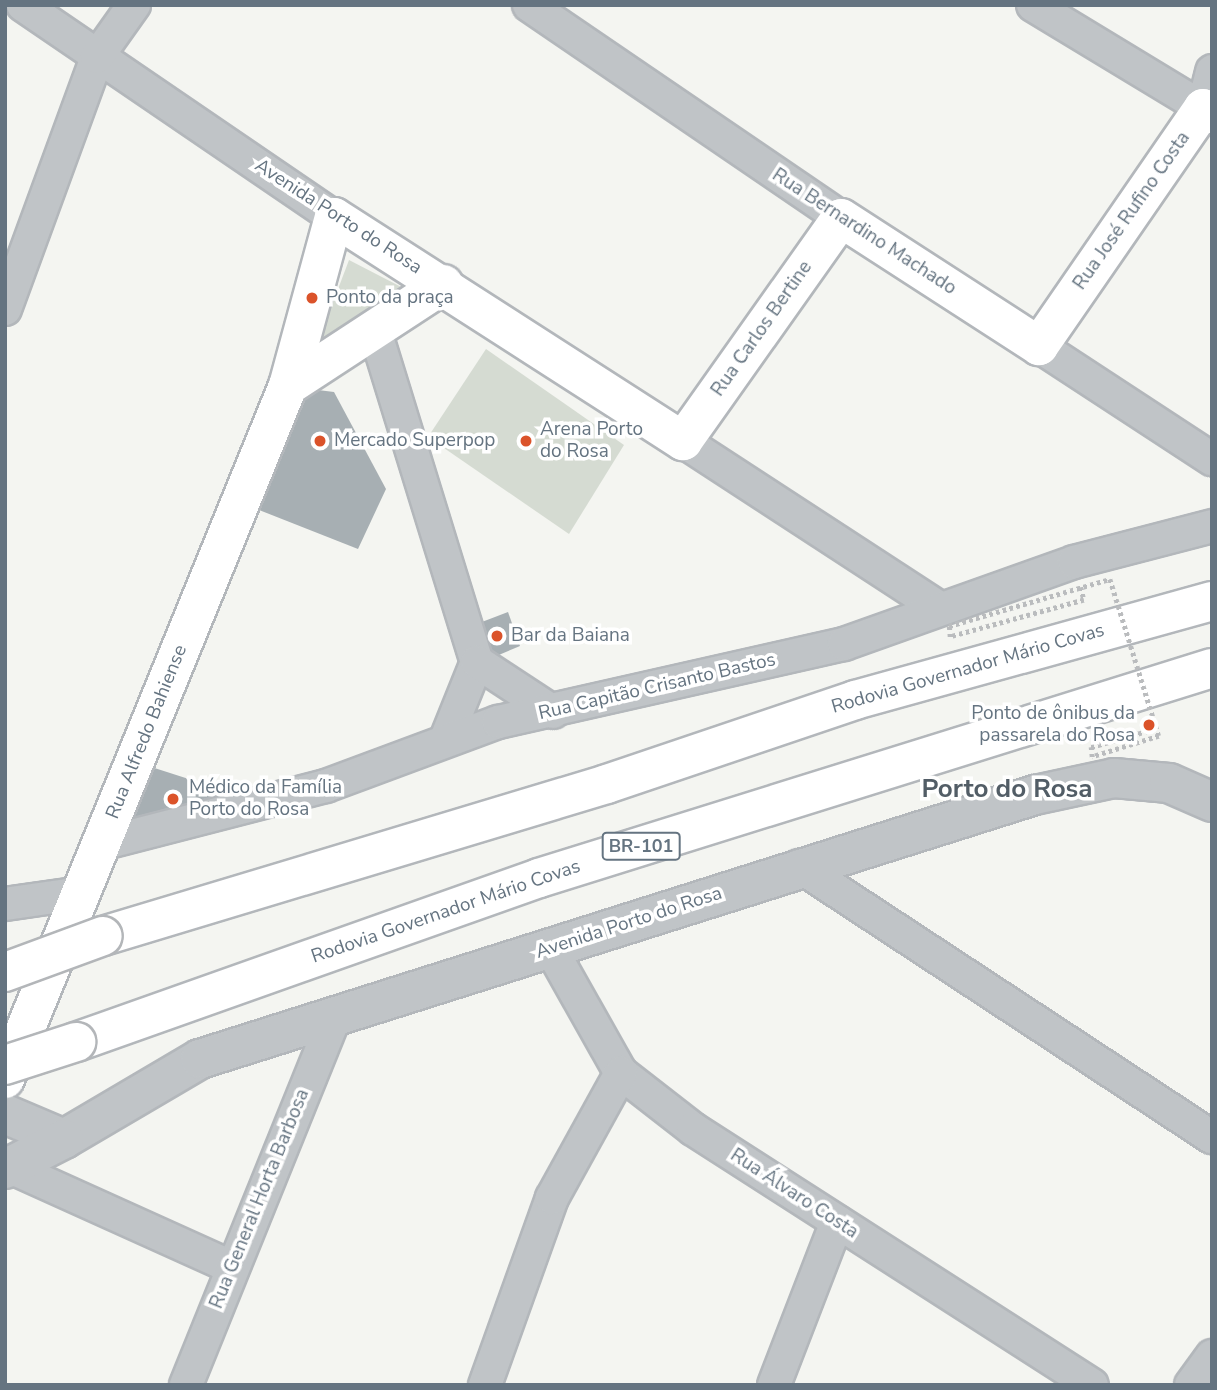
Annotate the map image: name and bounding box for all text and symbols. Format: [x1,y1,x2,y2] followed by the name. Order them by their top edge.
[1069,128,1195,294] street label: Rua José Rufino Costa
[250,154,426,280] street label: Avenida Porto do Rosa
[768,164,960,300] street label: Rua Bernardino Machado
[707,257,817,401] street label: Rua Carlos Bertine
[326,287,454,309] place label: Ponto da praça
[304,290,320,306] marker: Ponto da praça
[540,419,643,463] place label: Arena Porto do Rosa
[334,430,495,452] place label: Mercado Superpop
[312,433,328,449] marker: Mercado Superpop
[518,433,534,449] marker: Arena Porto do Rosa
[829,619,1107,719] street label: Rodovia Governador Mário Covas
[511,625,630,647] place label: Bar da Baiana
[489,628,505,644] marker: Bar da Baiana
[102,642,192,822] street label: Rua Alfredo Bahiense
[536,649,778,725] street label: Rua Capitão Crisanto Bastos
[971,703,1135,747] place label: Ponto de ônibus da passarela do Rosa
[1141,717,1157,733] marker: Ponto de ônibus da passarela do Rosa
[921,773,1093,805] district label: Porto do Rosa
[189,777,342,821] place label: Médico da Família Porto do Rosa
[163,789,183,809] marker: Médico da Família Porto do Rosa
[601,832,681,860] road number: BR-101
[309,855,583,969] street label: Rodovia Governador Mário Covas
[533,882,725,964] street label: Avenida Porto do Rosa
[205,1086,315,1312] street label: Rua General Horta Barbosa
[726,1144,862,1244] street label: Rua Álvaro Costa

